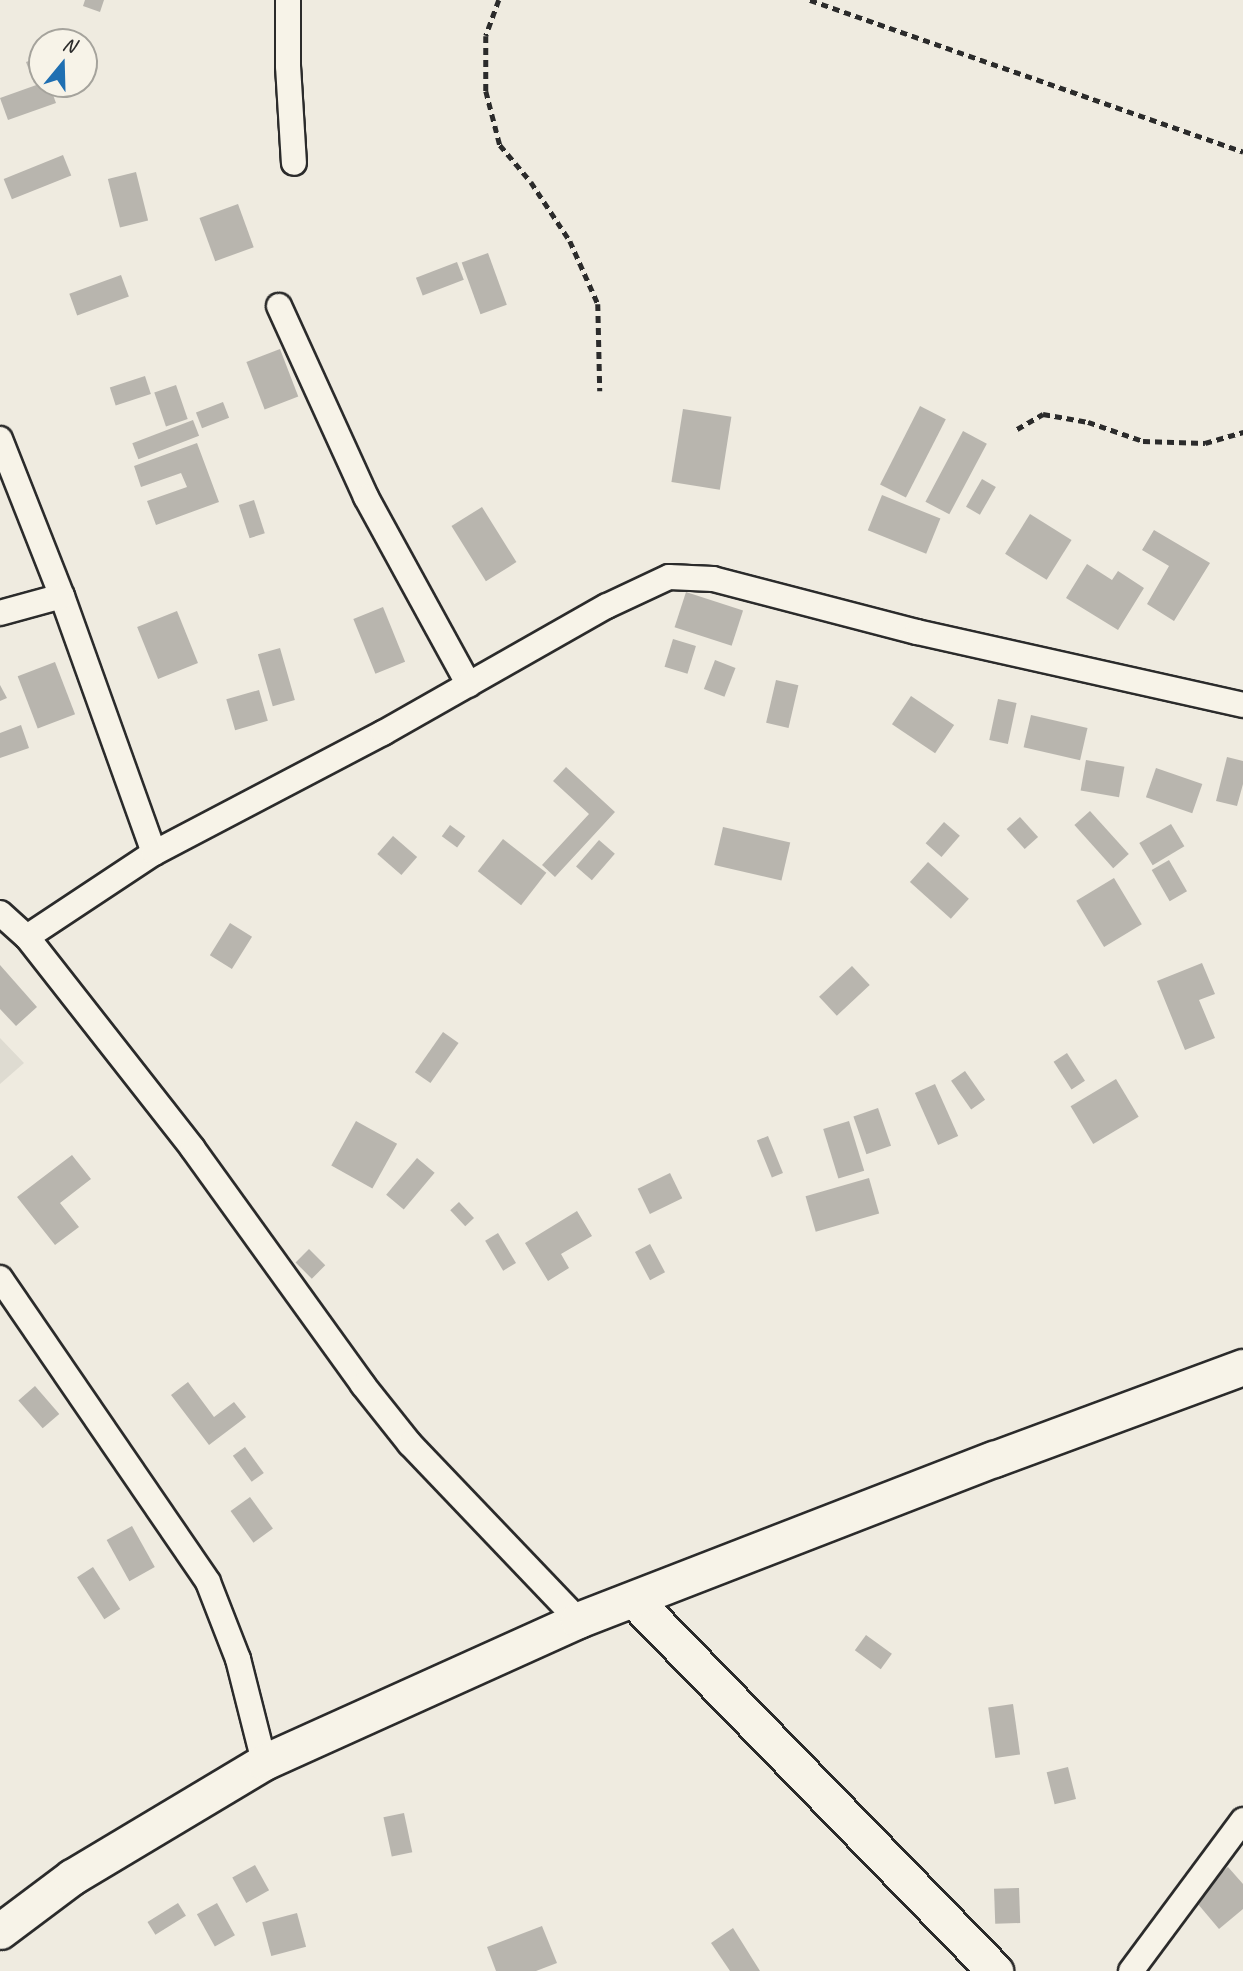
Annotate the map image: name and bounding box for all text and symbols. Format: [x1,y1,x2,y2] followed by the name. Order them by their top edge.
[28,28,98,98] north arrow
[60,32,79,58] text: N

